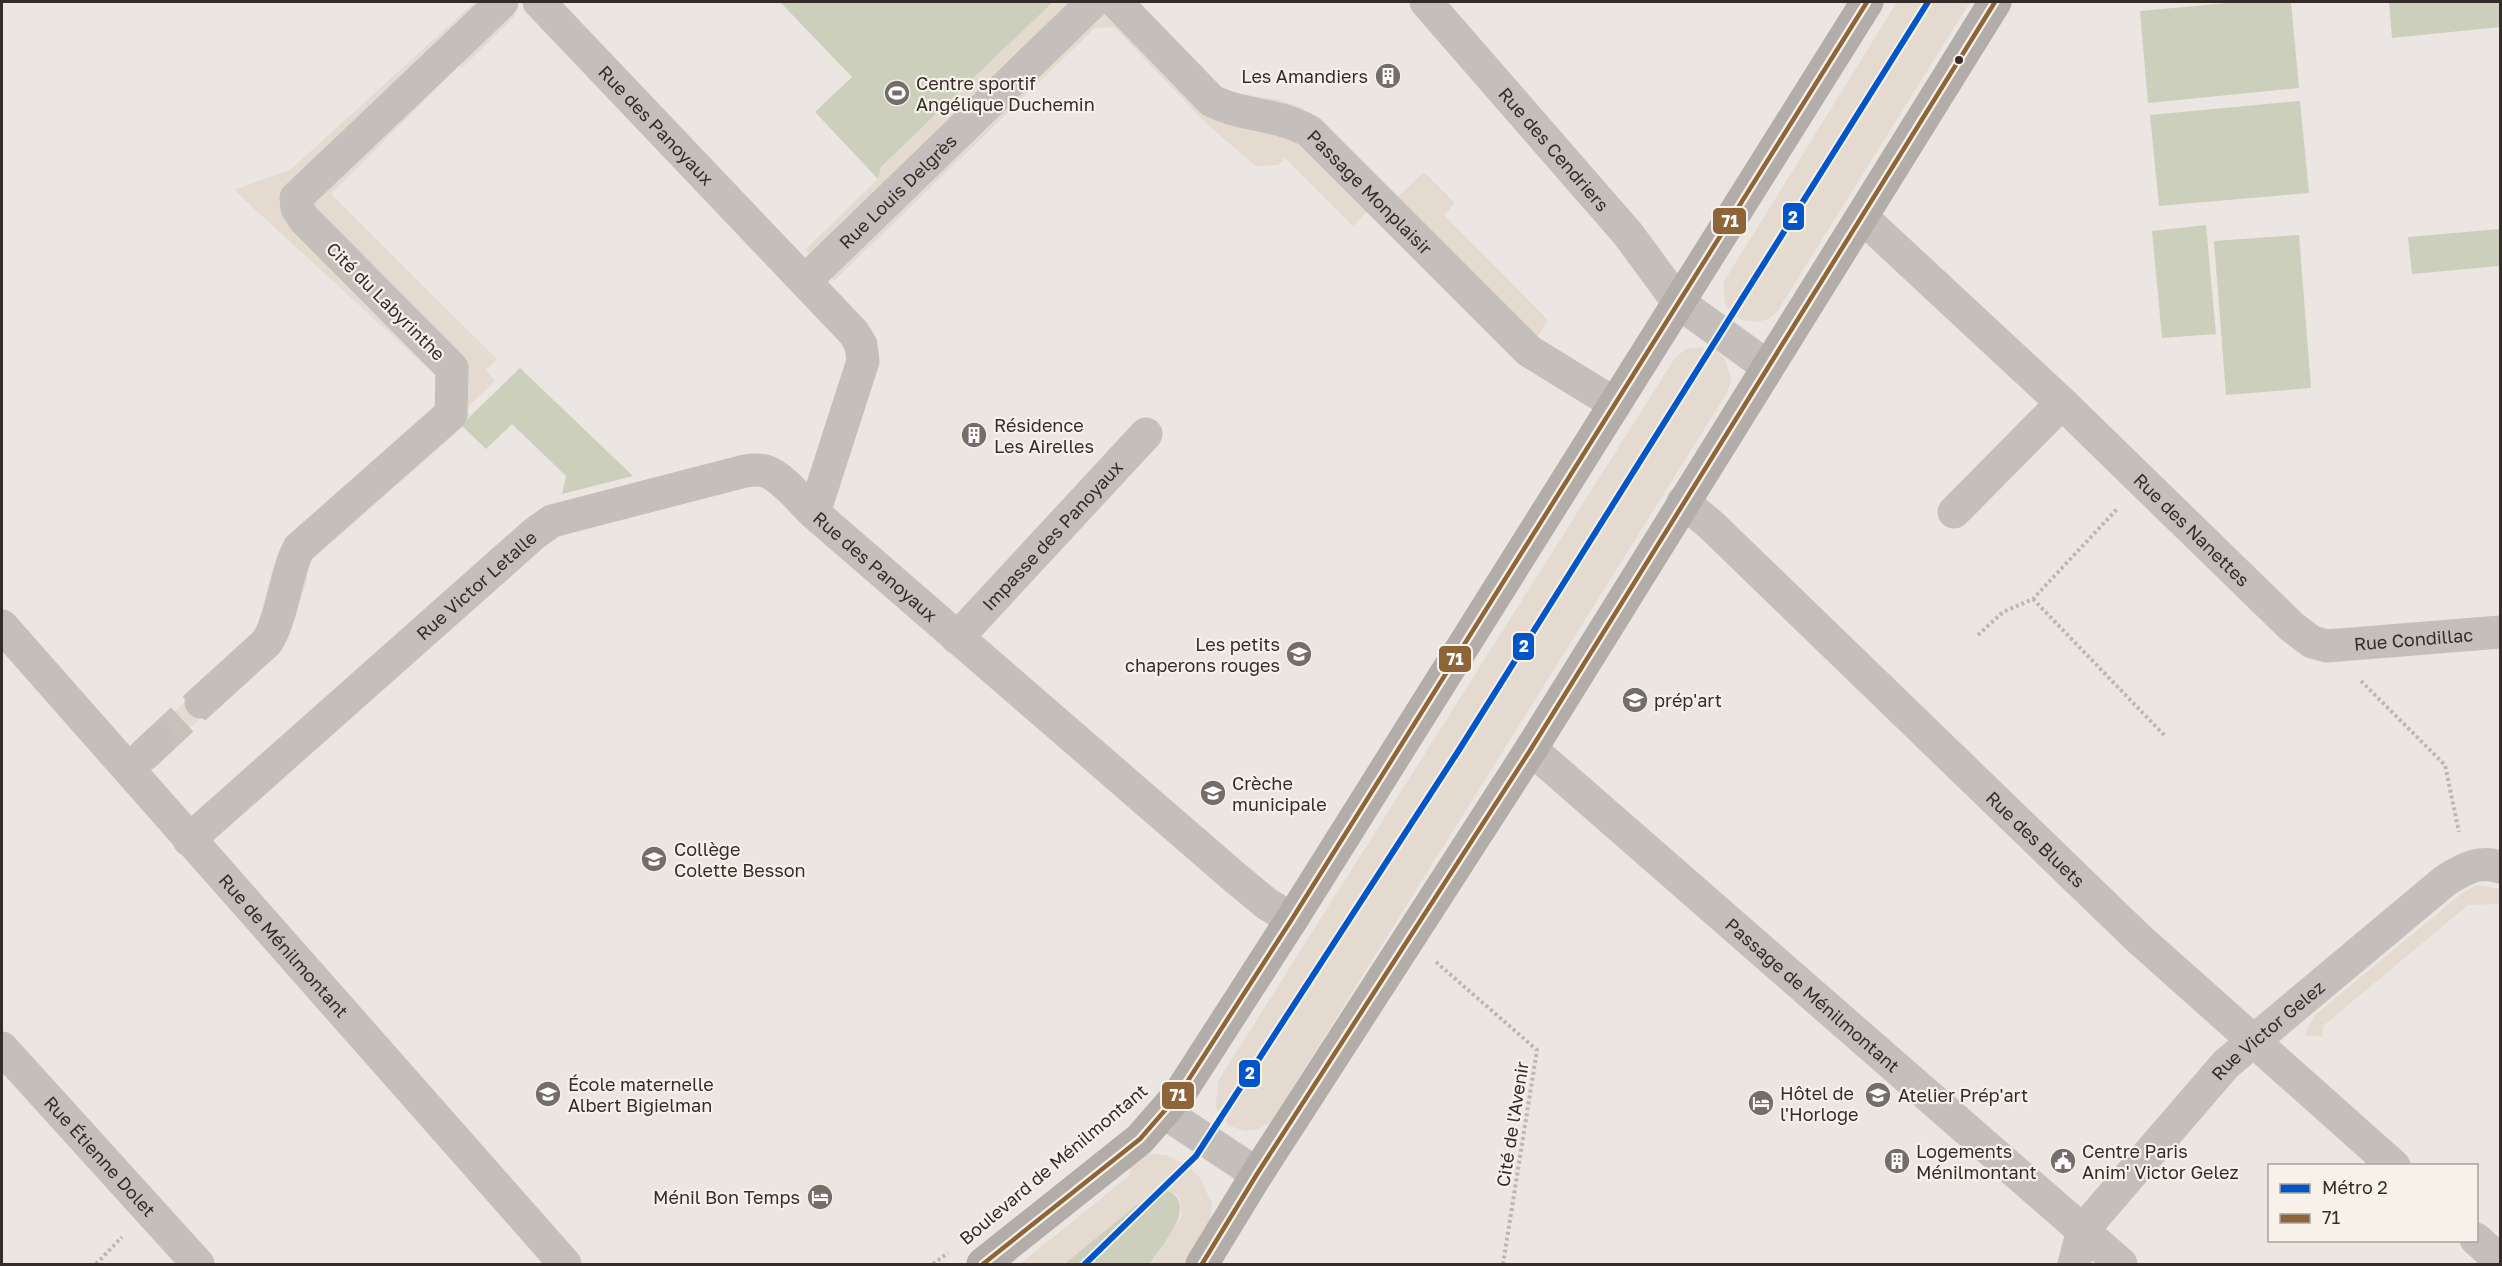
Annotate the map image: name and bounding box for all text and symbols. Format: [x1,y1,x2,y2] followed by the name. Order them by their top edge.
[1953,54,1965,66] unlabelled marker
[594,61,718,190] street label: Rue des Panoyaux
[1373,61,1403,91] building icon: Les Amandiers
[1241,65,1368,87] place label: Les Amandiers
[916,72,1095,115] place label: Centre sportif Angélique Duchemin
[882,78,912,108] sports icon: Centre sportif Angélique Duchemin
[1494,83,1614,216] street label: Rue des Cendriers
[1303,125,1437,259] street label: Passage Monplaisir
[834,129,961,253] street label: Rue Louis Delgrès
[1782,202,1805,231] line badge: 2
[1712,207,1747,235] line badge: 71
[1788,207,1798,227] text: 2
[1722,211,1738,231] text: 71
[322,237,450,365] street label: Cité du Labyrinthe
[994,414,1094,457] place label: Résidence Les Airelles
[959,420,989,450] building icon: Résidence Les Airelles
[977,456,1127,615] street label: Impasse des Panoyaux
[2129,468,2254,591] street label: Rue des Nanettes
[809,506,942,626] street label: Rue des Panoyaux
[411,526,541,644] street label: Rue Victor Letalle
[2353,623,2474,655] street label: Rue Condillac
[1512,632,1535,661] line badge: 2
[1125,633,1280,676] place label: Les petits chaperons rouges
[1519,636,1529,656] text: 2
[1284,639,1314,669] school or university icon: Les petits chaperons rouges
[1438,645,1472,673] line badge: 71
[1447,649,1463,669] text: 71
[1620,685,1650,715] school or university icon: prép'art
[1654,689,1722,711] place label: prép'art
[1232,772,1327,815] place label: Crèche municipale
[1198,778,1228,808] school or university icon: Crèche municipale
[1982,786,2090,892] street label: Rue des Bluets
[674,838,806,881] place label: Collège Colette Besson
[639,844,669,874] school or university icon: Collège Colette Besson
[215,869,353,1022] street label: Rue de Ménilmontant
[1721,913,1904,1077] street label: Passage de Ménilmontant
[2206,975,2329,1084] street label: Rue Victor Gelez
[1238,1059,1261,1088] line badge: 2
[1491,1060,1533,1188] street label: Cité de l'Avenir
[1245,1063,1255,1083] text: 2
[568,1073,714,1116] place label: École maternelle Albert Bigielman
[533,1079,563,1109] school or university icon: École maternelle Albert Bigielman
[955,1079,1151,1249] street label: Boulevard de Ménilmontant
[1863,1080,1893,1110] school or university icon: Atelier Prép'art
[1161,1081,1195,1110] line badge: 71
[1780,1082,1858,1125] place label: Hôtel de l'Horloge
[1898,1084,2028,1106] place label: Atelier Prép'art
[1170,1085,1186,1105] text: 71
[1746,1088,1776,1118] hotel icon: Hôtel de l'Horloge
[40,1091,160,1221] street label: Rue Étienne Dolet
[1916,1140,2037,1183] place label: Logements Ménilmontant
[2082,1140,2239,1183] place label: Centre Paris Anim' Victor Gelez
[1882,1146,1912,1176] building icon: Logements Ménilmontant
[2048,1146,2078,1176] public building icon: Centre Paris Anim' Victor Gelez
[2268,1164,2478,1242] legend
[2322,1176,2388,1198] text: Métro 2
[805,1182,835,1212] hotel icon: Ménil Bon Temps
[653,1186,800,1208] place label: Ménil Bon Temps
[2322,1206,2341,1228] text: 71

